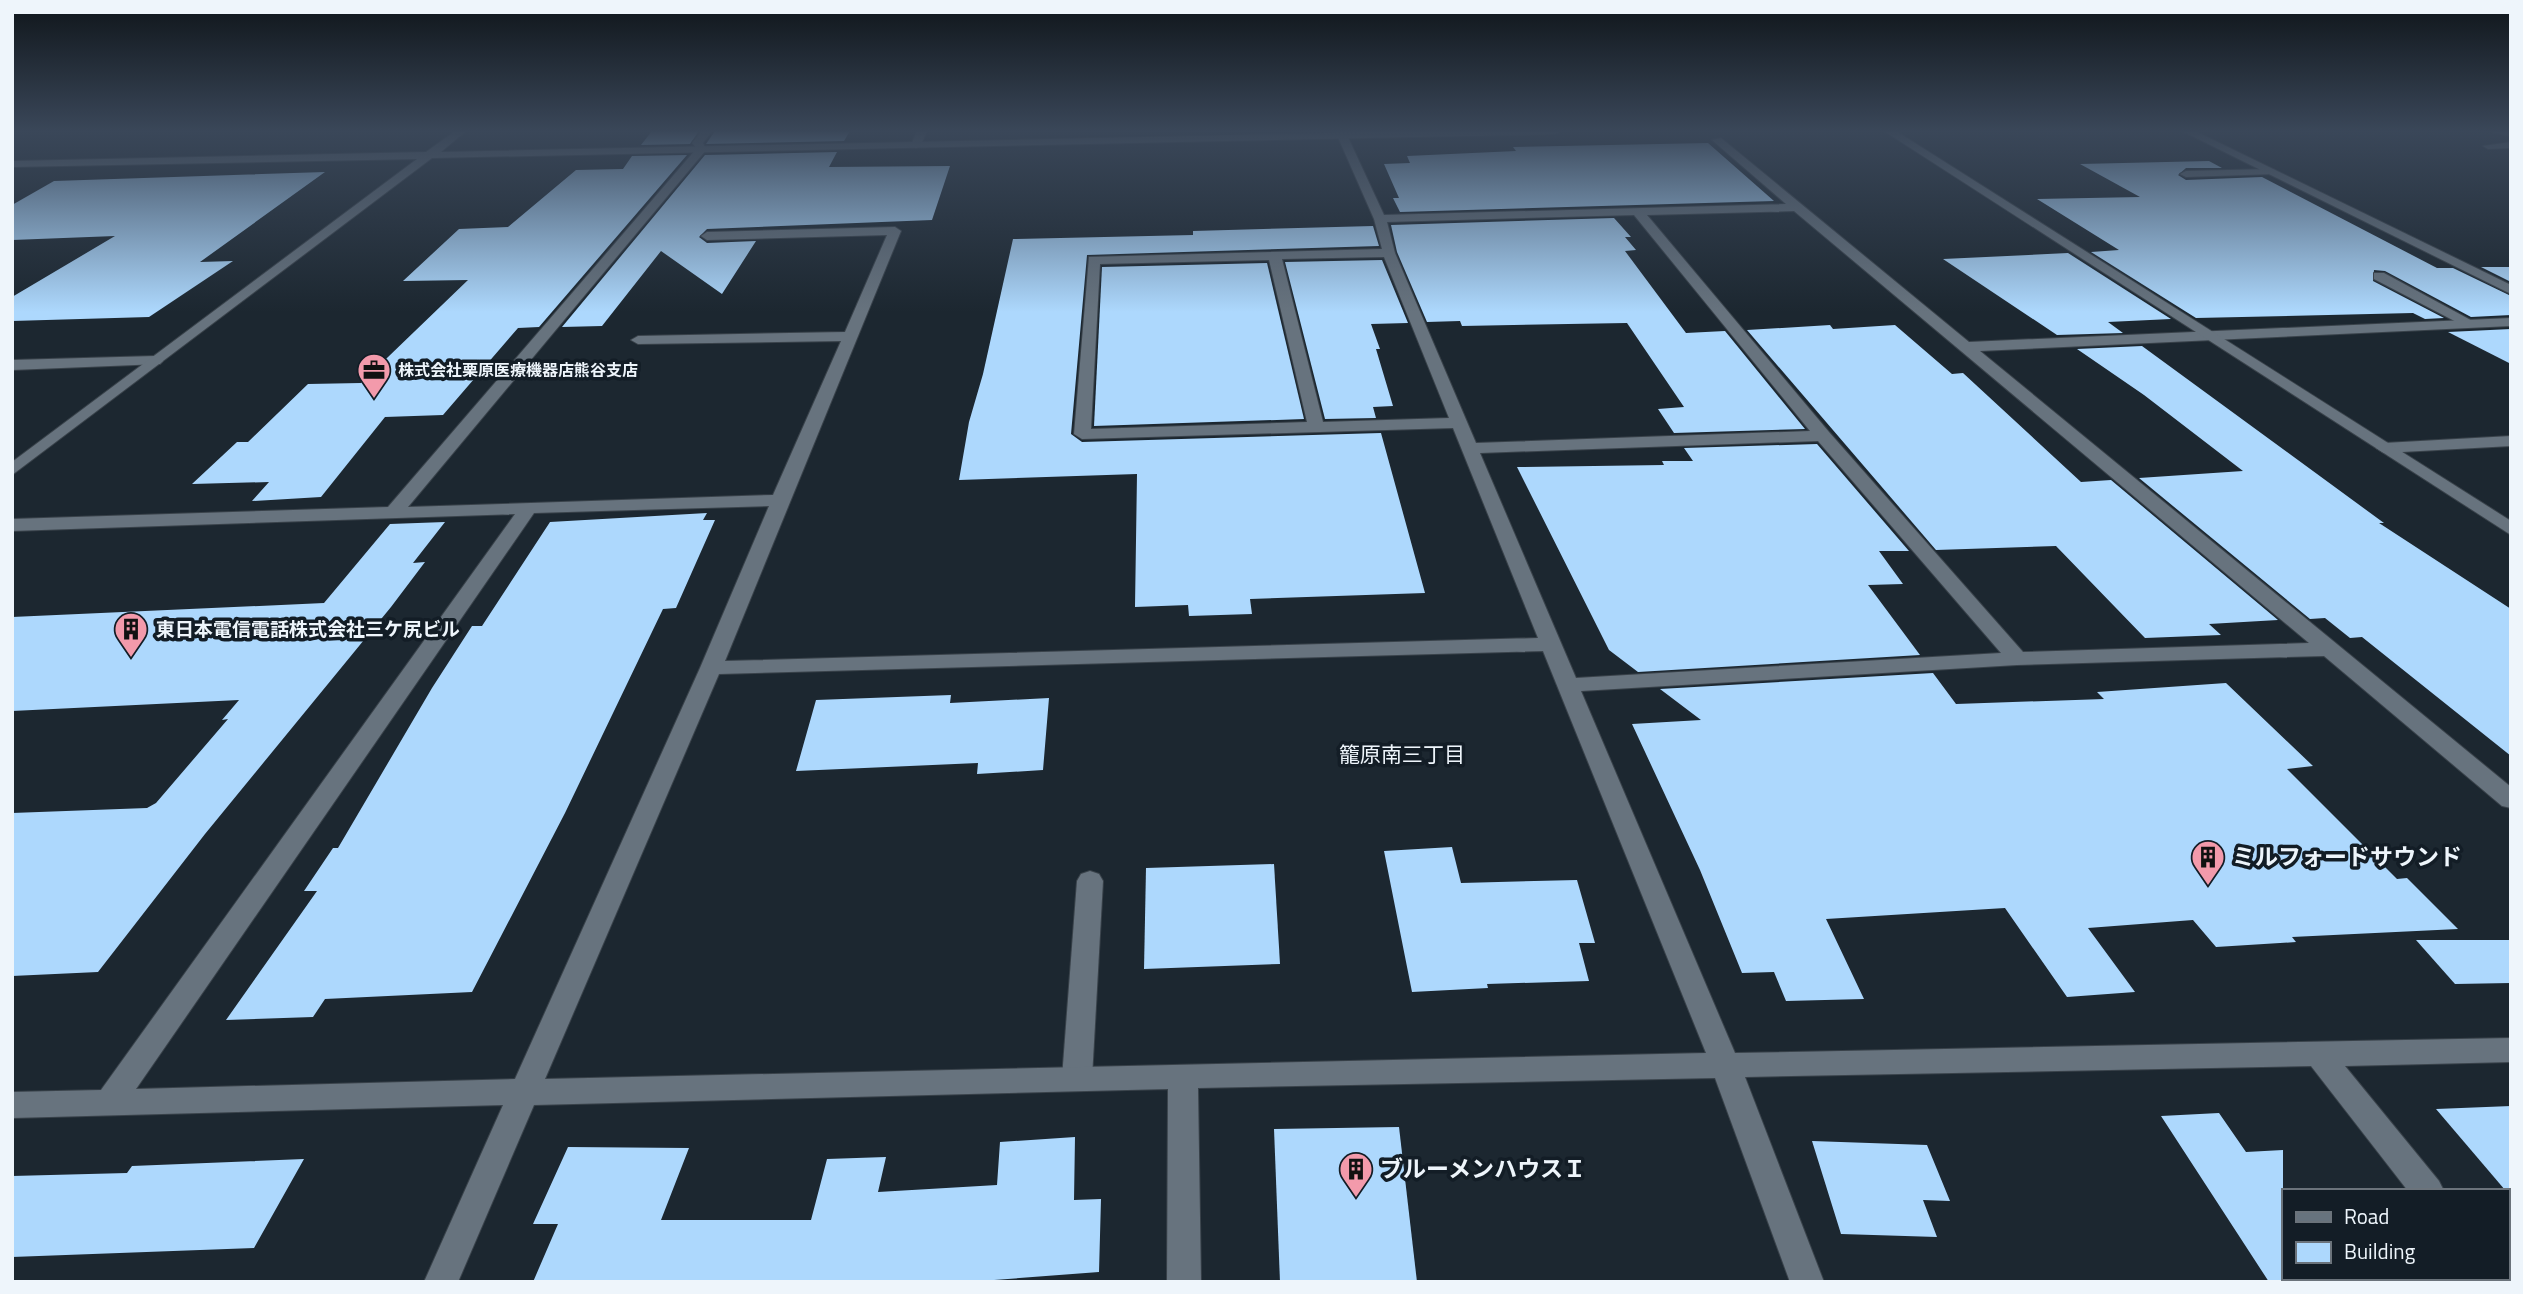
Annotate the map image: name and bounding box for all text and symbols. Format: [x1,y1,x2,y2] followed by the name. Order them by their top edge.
[355,351,393,400] office icon: 株式会社栗原医療機器店熊谷支店
[398,358,638,382] place label: 株式会社栗原医療機器店熊谷支店
[112,610,150,659] building icon: 東日本電信電話株式会社三ケ尻ビル
[156,614,460,643] place label: 東日本電信電話株式会社三ケ尻ビル
[1339,738,1465,770] district label: 籠原南三丁目
[2189,838,2227,887] building icon: ミルフォードサウンド
[2232,839,2462,874] place label: ミルフォードサウンド
[1337,1150,1375,1199] building icon: ブルーメンハウスＩ
[1380,1151,1586,1186] place label: ブルーメンハウスＩ
[2282,1189,2509,1280] legend
[2344,1200,2389,1232] text: Road
[2344,1235,2416,1267] text: Building

